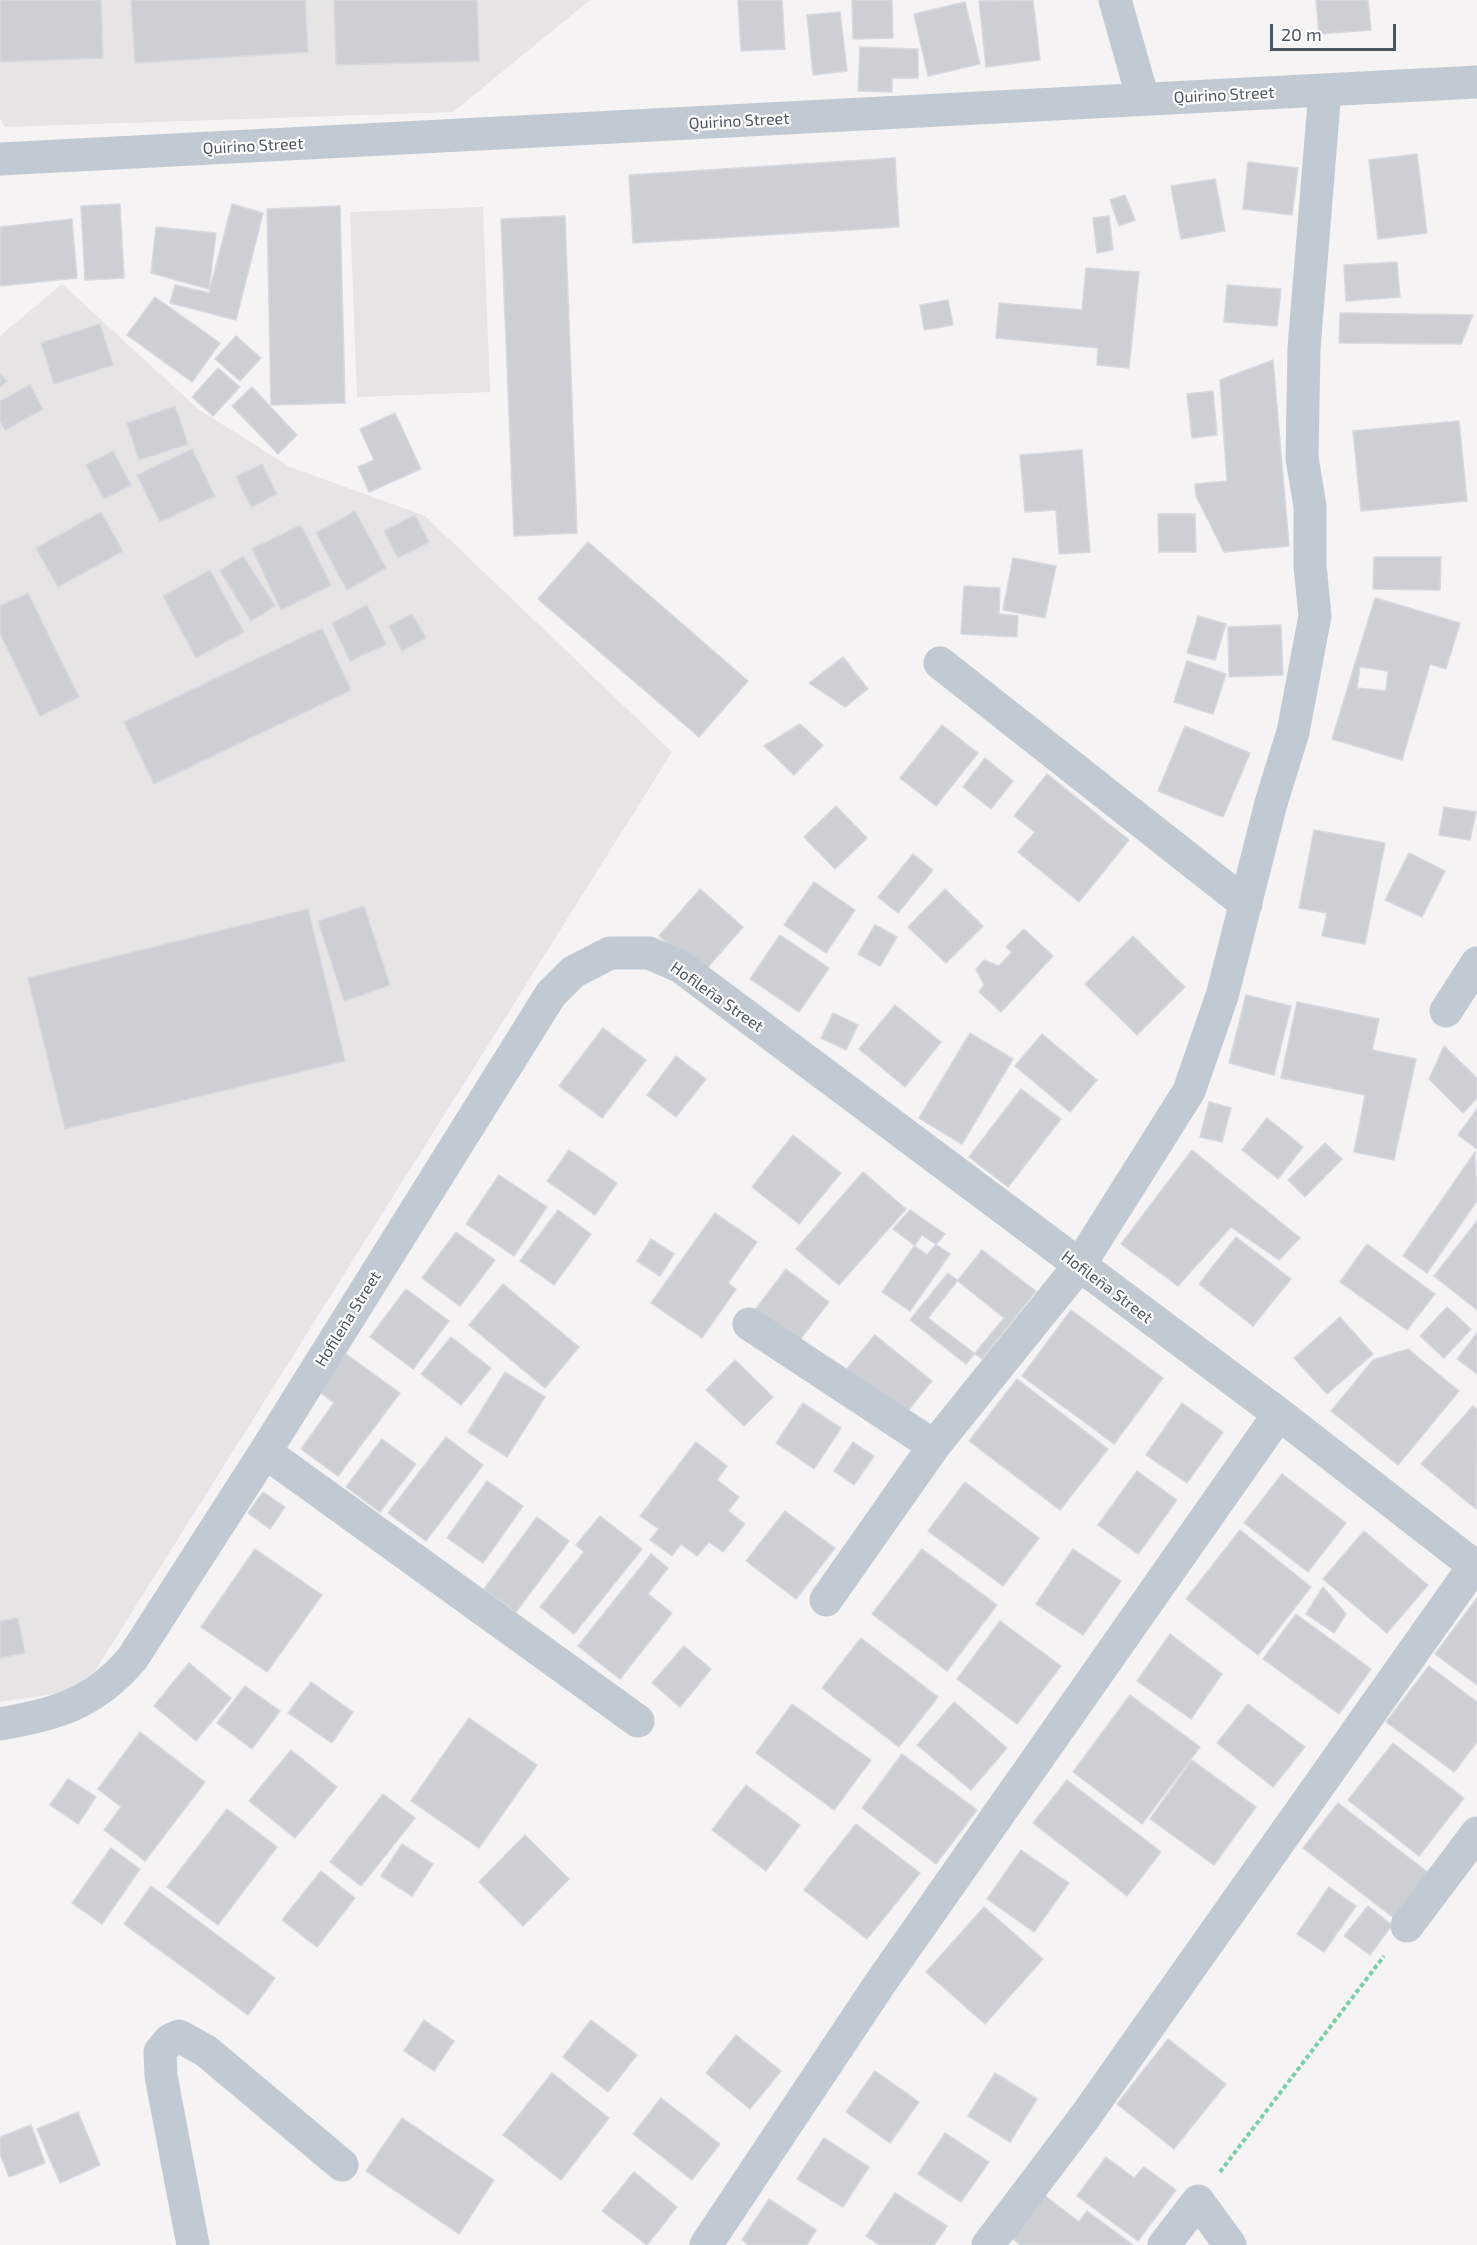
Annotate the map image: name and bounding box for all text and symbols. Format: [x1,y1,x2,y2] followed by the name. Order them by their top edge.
[1273,12,1399,50] scale bar
[1281,23,1322,45] text: 20 m
[1173,83,1275,107] street label: Quirino Street
[688,109,790,133] street label: Quirino Street
[202,134,304,158] street label: Quirino Street
[667,958,767,1036] street label: Hofileña Street
[1058,1247,1156,1327] street label: Hofileña Street
[311,1268,385,1370] street label: Hofileña Street

